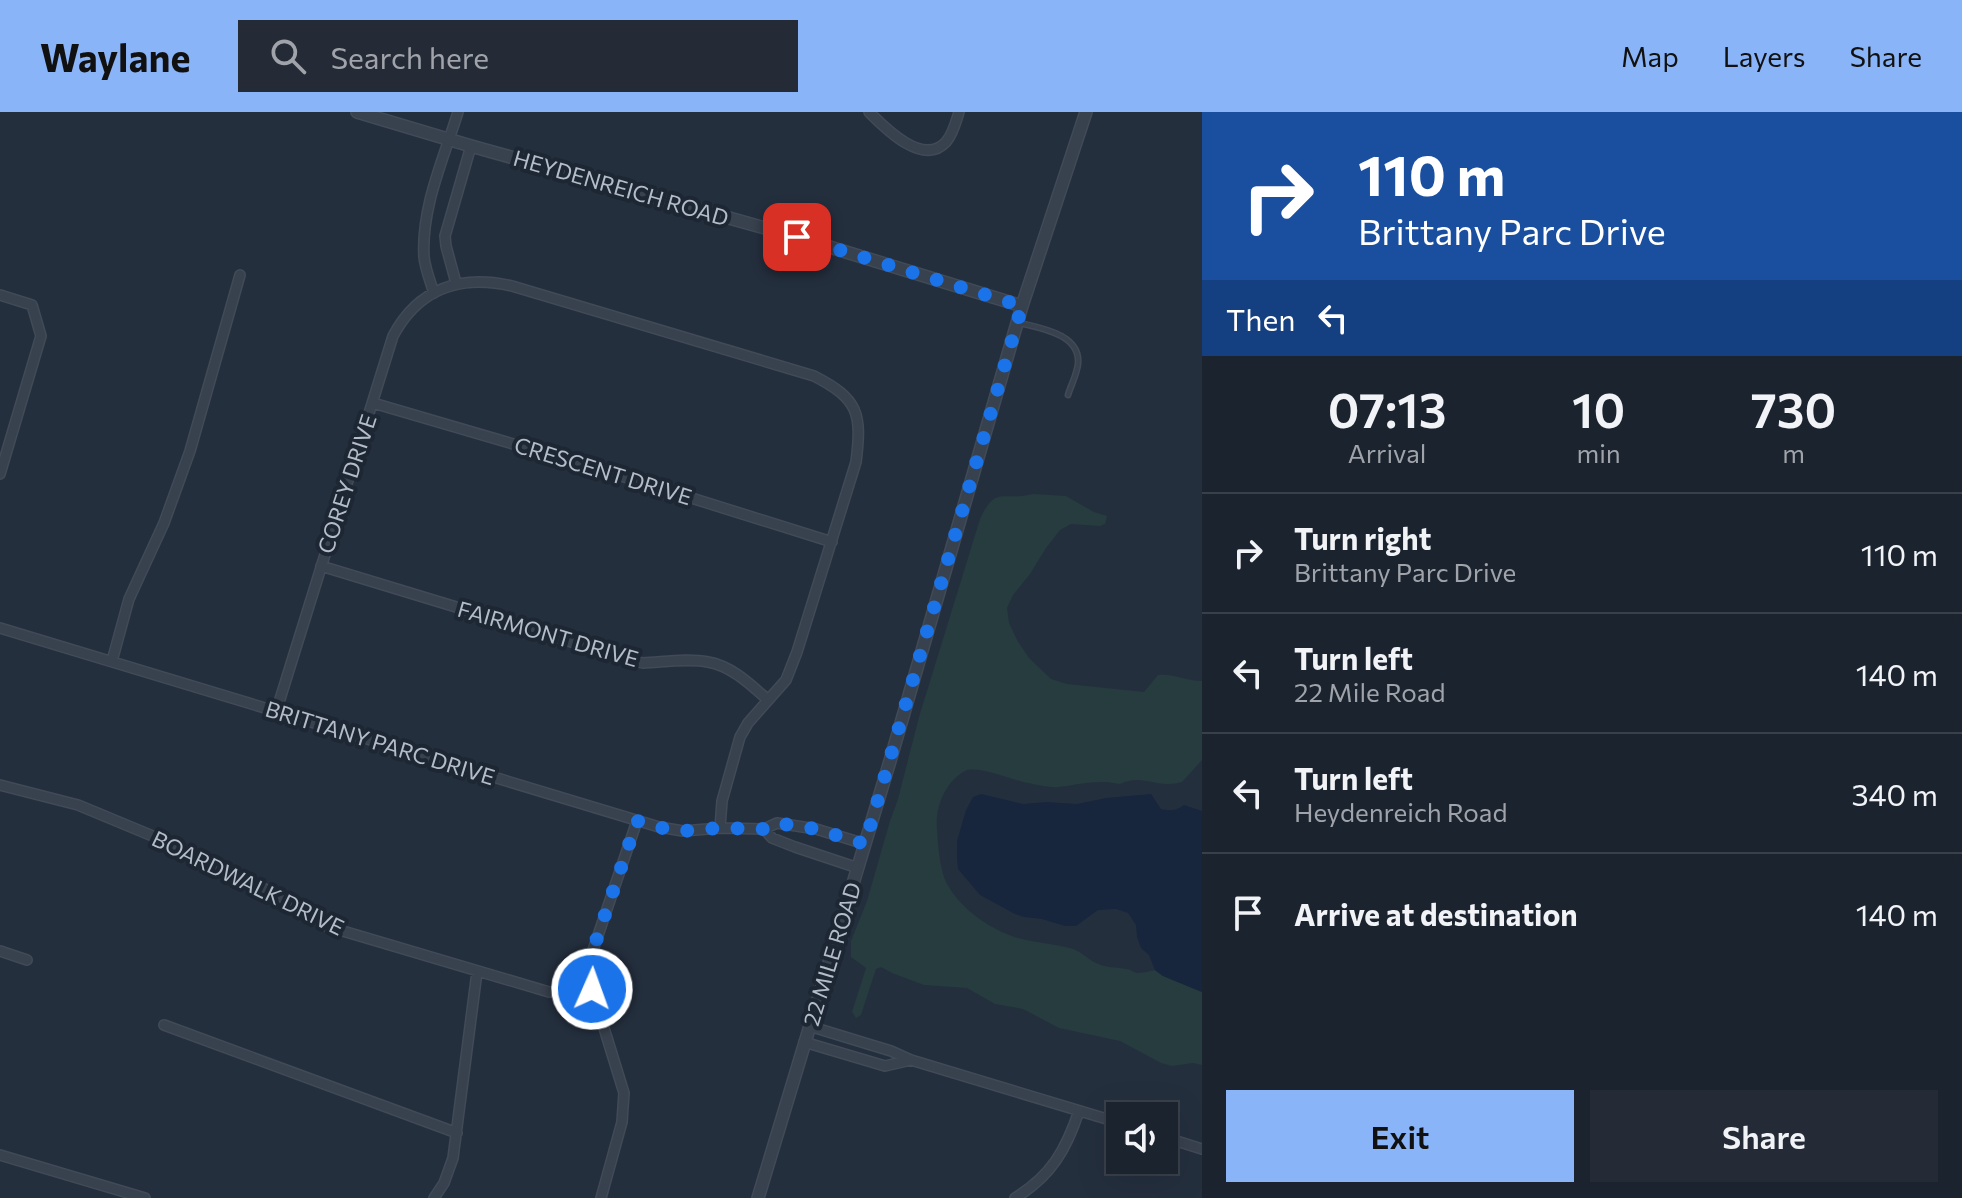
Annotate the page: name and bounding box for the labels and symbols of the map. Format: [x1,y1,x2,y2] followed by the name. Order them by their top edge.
[510,144,732,231] street label: HEYDENREICH ROAD
[763,203,831,271] pin
[311,411,382,557] street label: COREY DRIVE
[511,431,695,510] street label: CRESCENT DRIVE
[455,595,642,672] street label: FAIRMONT DRIVE
[262,695,498,790] street label: BRITTANY PARC DRIVE
[148,824,349,941] street label: BOARDWALK DRIVE
[797,879,866,1029] street label: 22 MILE ROAD
[550,947,634,1031] position arrow

